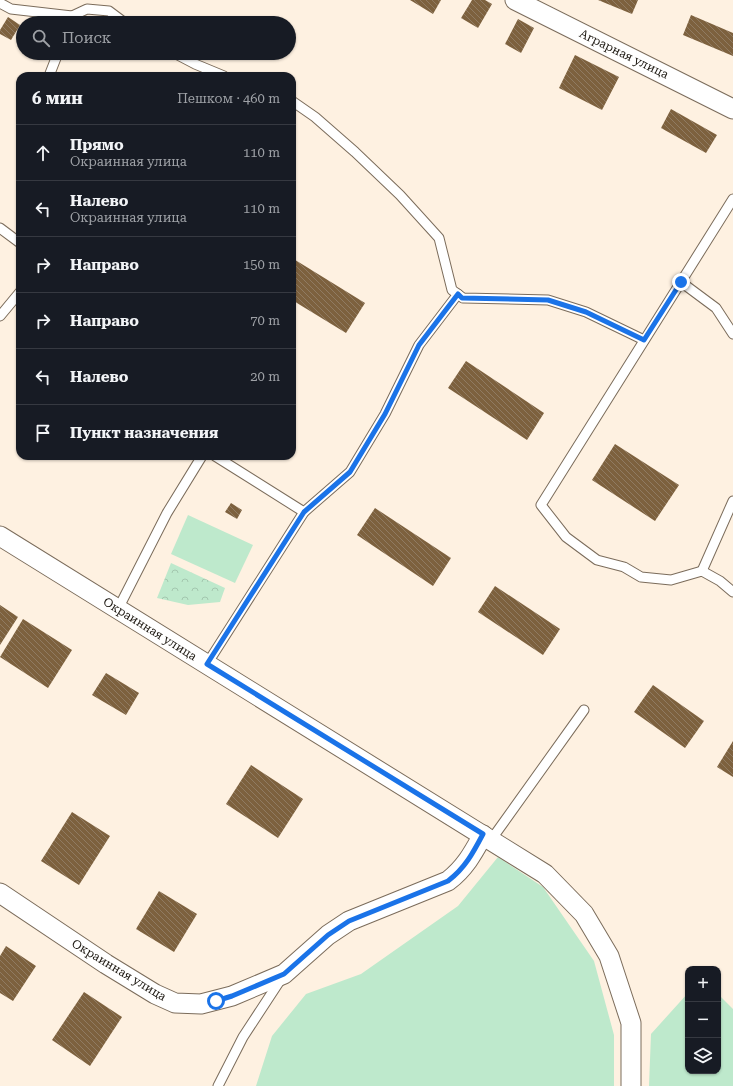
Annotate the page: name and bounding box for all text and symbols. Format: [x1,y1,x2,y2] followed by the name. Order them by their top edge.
[16,16,296,60] search box
[577,26,671,82] street label: Аграрная улица
[30,27,52,49] icon: search
[62,29,111,47] text: Поиск
[32,88,83,108] text: 6 мин
[177,91,280,106] text: Пешком · 460 m
[70,136,124,154] text: Прямо
[32,142,54,164] icon: ahead
[243,145,280,160] text: 110 m
[70,154,187,169] text: Окраинная улица
[70,192,129,210] text: Налево
[32,198,54,220] icon: left
[243,201,280,216] text: 110 m
[70,210,187,225] text: Окраинная улица
[32,254,54,276] icon: right
[70,256,139,274] text: Направо
[243,257,280,272] text: 150 m
[672,273,690,291] route end
[32,310,54,332] icon: right
[70,312,139,330] text: Направо
[250,313,280,328] text: 70 m
[32,366,54,388] icon: left
[70,368,129,386] text: Налево
[250,369,280,384] text: 20 m
[32,422,54,444] icon: arrive
[70,424,218,442] text: Пункт назначения
[101,595,200,664] street label: Окраинная улица
[69,936,169,1004] street label: Окраинная улица
[685,966,721,1074] map controls
[685,966,721,1002] button: +
[207,992,225,1010] route start
[685,1002,721,1038] button: −
[685,1038,721,1074] button: layers

